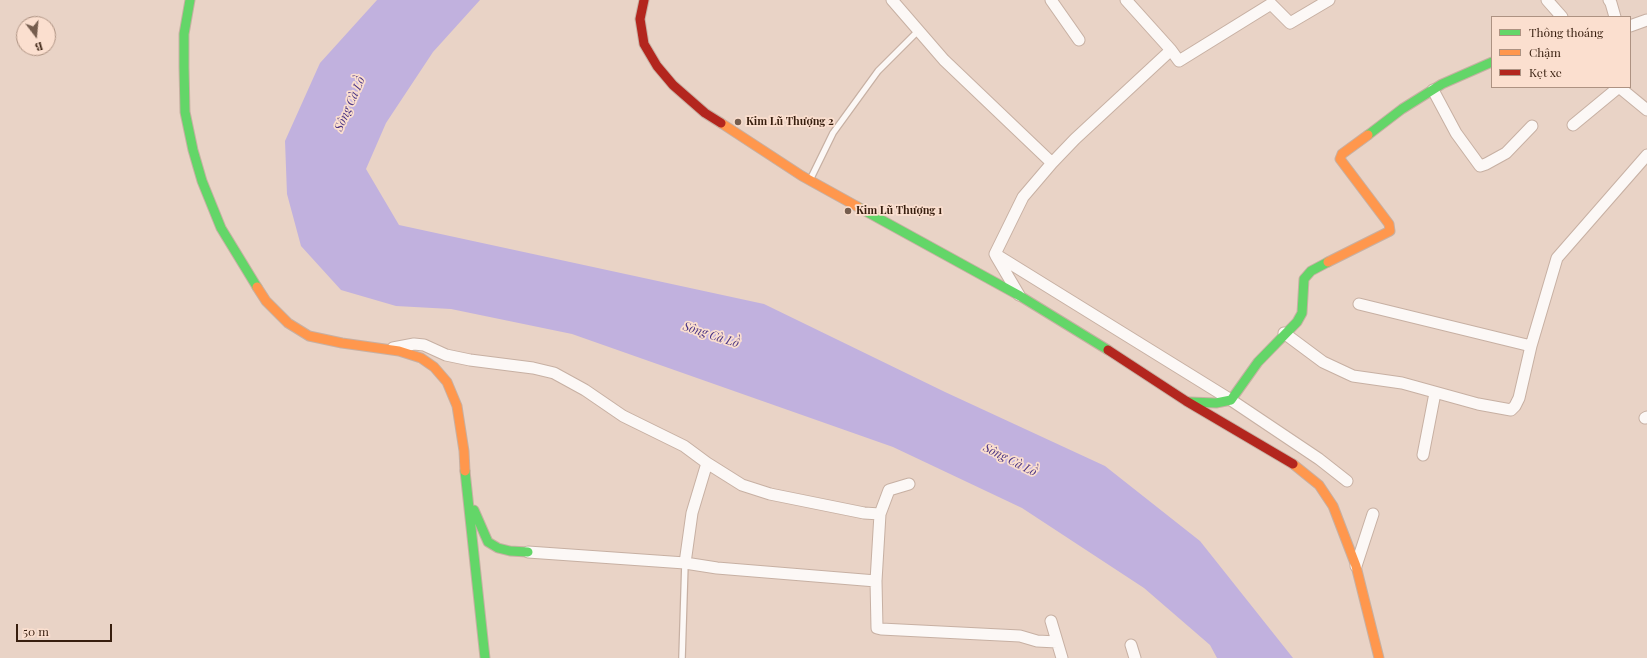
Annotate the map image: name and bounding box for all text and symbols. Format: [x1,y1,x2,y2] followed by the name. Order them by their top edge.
[16,16,56,56] north arrow
[1491,16,1631,88] legend
[1529,24,1603,40] text: Thông thoáng
[34,39,45,55] text: B
[1529,44,1561,60] text: Chậm
[1529,64,1562,80] text: Kẹt xe
[332,75,368,133] water label: Sông Cà Lồ
[746,115,834,129] place label: Kim Lũ Thượng 2
[733,117,743,127] marker: Kim Lũ Thượng 2
[856,204,942,218] place label: Kim Lũ Thượng 1
[843,206,853,216] marker: Kim Lũ Thượng 1
[681,319,741,351] water label: Sông Cà Lồ
[981,440,1039,480] water label: Sông Cà Lồ
[18,616,114,642] scale bar
[23,623,49,639] text: 50 m

